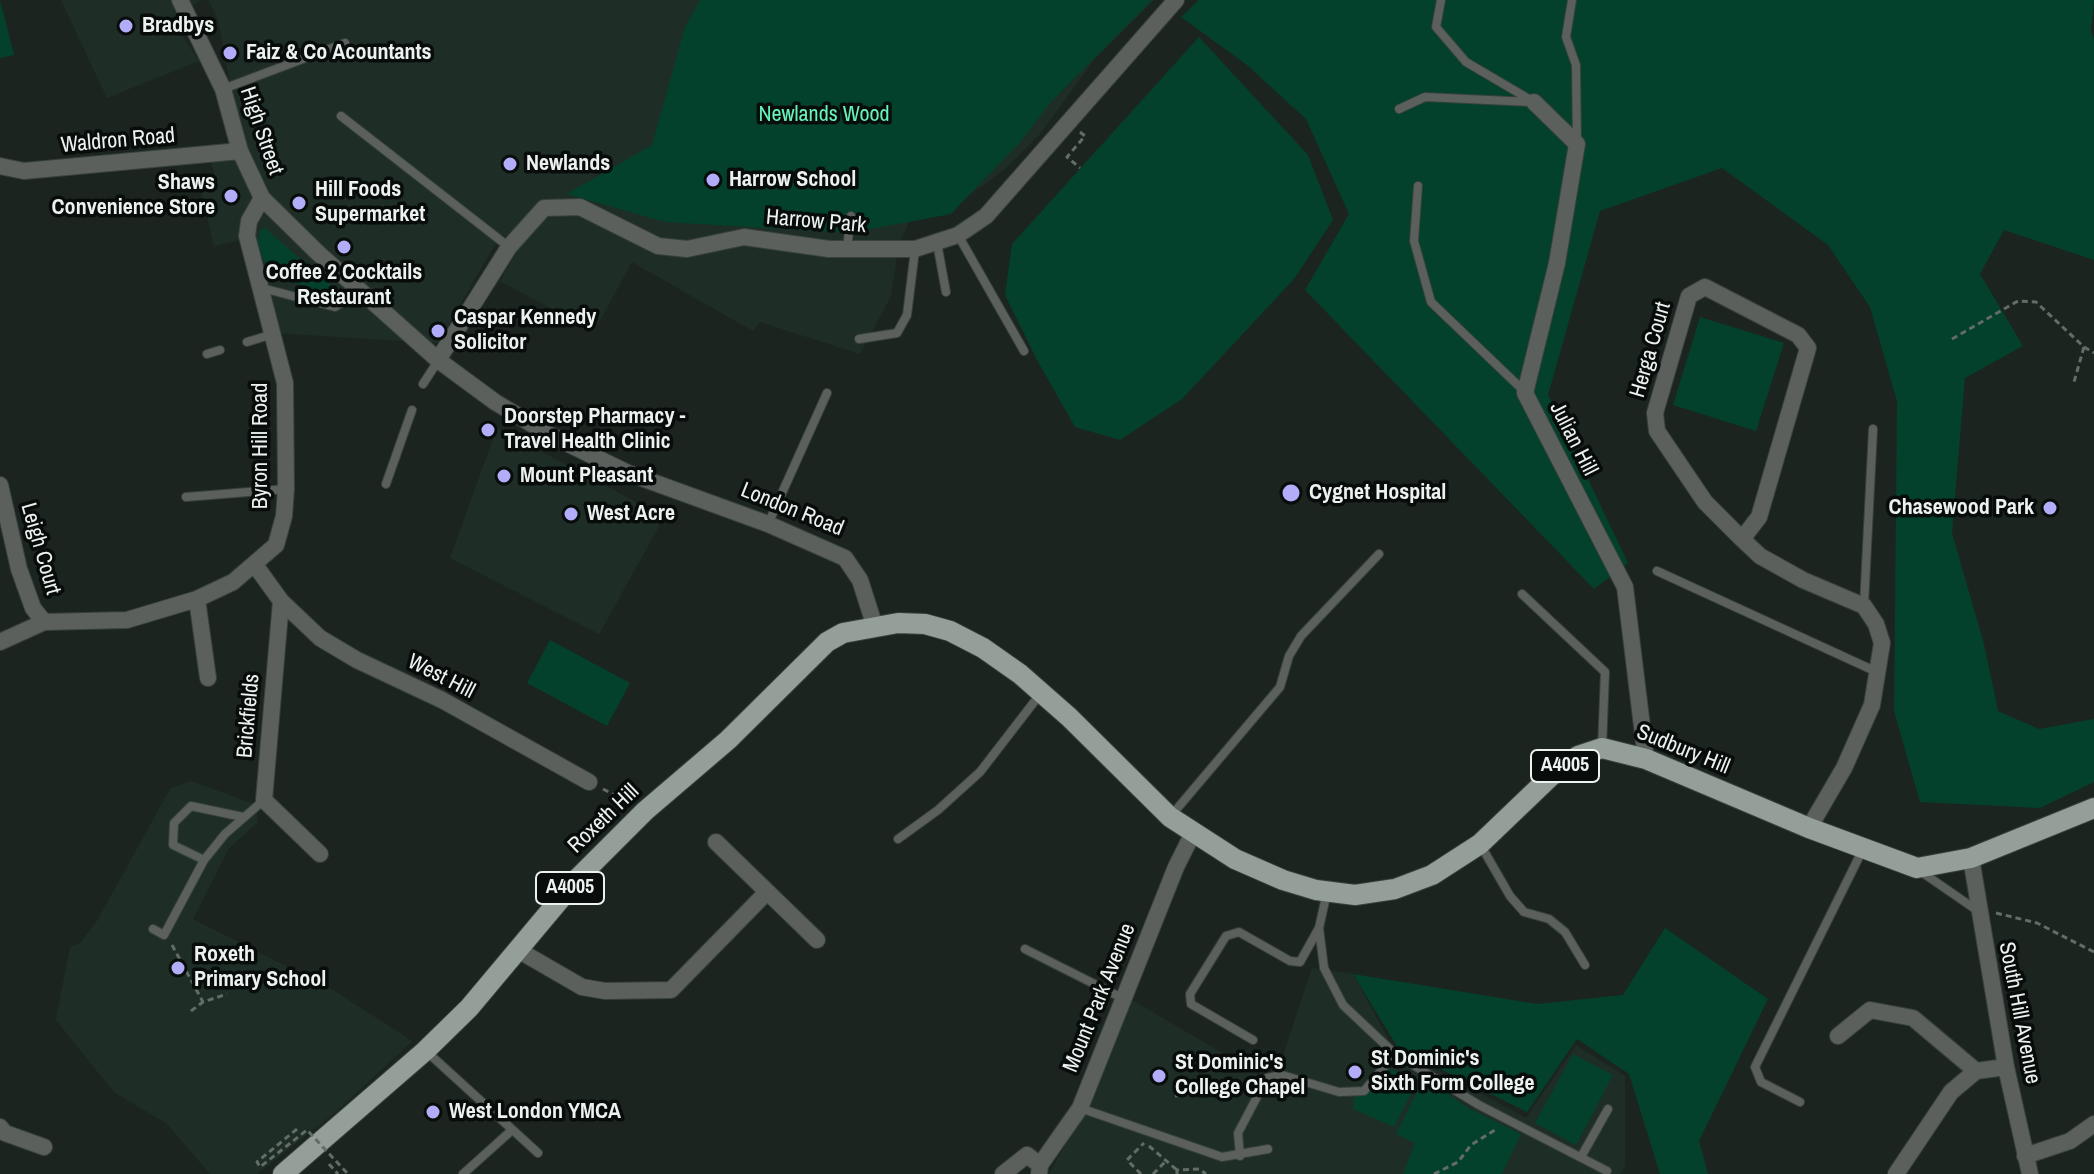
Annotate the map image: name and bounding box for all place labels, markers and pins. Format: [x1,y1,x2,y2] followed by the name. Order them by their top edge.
[142,13,214,39] place label: Bradbys
[117,17,135,35] marker: Bradbys
[246,40,432,66] place label: Faiz & Co Acountants
[221,44,239,62] marker: Faiz & Co Acountants
[526,151,610,177] place label: Newlands
[501,155,519,173] marker: Newlands
[729,167,856,193] place label: Harrow School
[52,170,215,222] place label: Shaws Convenience Store
[704,171,722,189] marker: Harrow School
[315,177,425,228] place label: Hill Foods Supermarket
[222,187,240,205] marker: Shaws Convenience Store
[290,194,308,212] marker: Hill Foods Supermarket
[335,238,353,256] marker: Coffee 2 Cocktails Restaurant
[266,260,422,312] place label: Coffee 2 Cocktails Restaurant
[454,305,596,356] place label: Caspar Kennedy Solicitor
[429,322,447,340] marker: Caspar Kennedy Solicitor
[504,404,685,456] place label: Doorstep Pharmacy - Travel Health Clinic
[479,421,497,439] marker: Doorstep Pharmacy - Travel Health Clinic
[520,463,653,489] place label: Mount Pleasant
[495,467,513,485] marker: Mount Pleasant
[1309,480,1446,506] place label: Cygnet Hospital
[1280,482,1302,504] marker: Cygnet Hospital
[1889,495,2034,521] place label: Chasewood Park
[2041,499,2059,517] marker: Chasewood Park
[587,501,675,527] place label: West Acre
[562,505,580,523] marker: West Acre
[194,942,326,994] place label: Roxeth Primary School
[169,959,187,977] marker: Roxeth Primary School
[1371,1046,1535,1098] place label: St Dominic's Sixth Form College
[1175,1050,1305,1102] place label: St Dominic's College Chapel
[1346,1063,1364,1081] marker: St Dominic's Sixth Form College
[1150,1067,1168,1085] marker: St Dominic's College Chapel
[449,1099,621,1125] place label: West London YMCA
[424,1103,442,1121] marker: West London YMCA

